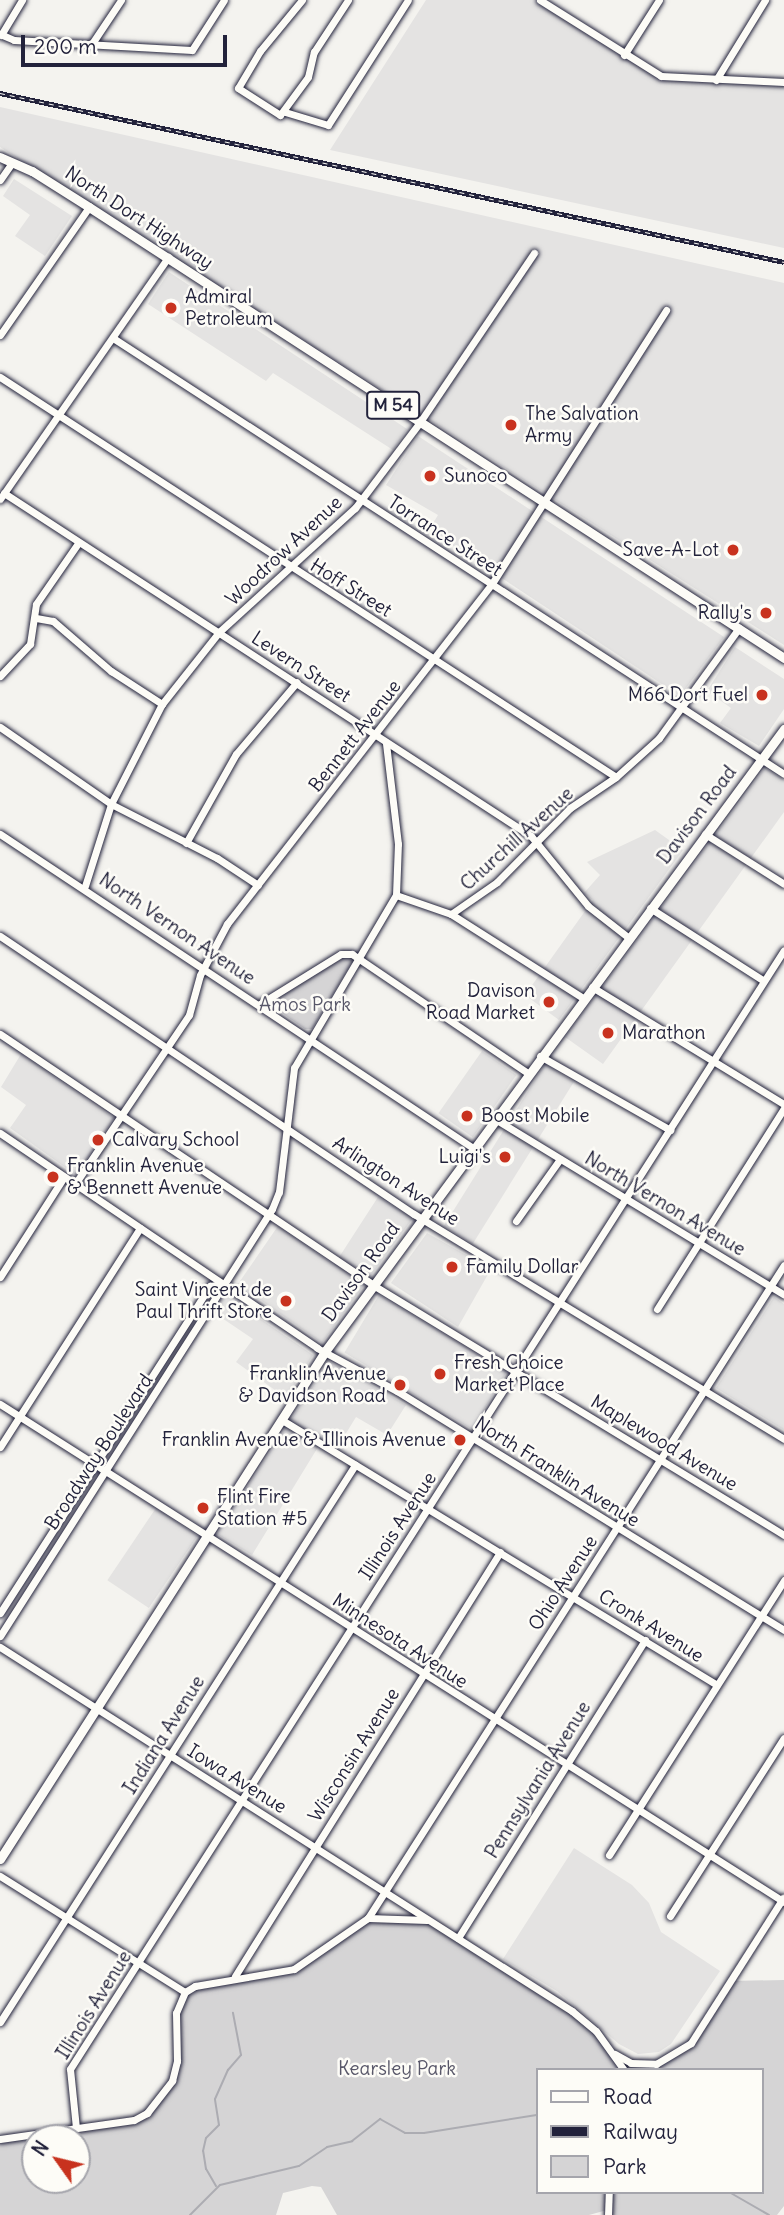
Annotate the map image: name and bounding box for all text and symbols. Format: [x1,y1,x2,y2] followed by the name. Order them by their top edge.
[24,21,231,65] scale bar
[34,33,97,60] text: 200 m
[61,162,217,274] street label: North Dort Highway
[185,286,273,330] place label: Admiral Petroleum
[163,300,179,316] marker: Admiral Petroleum
[365,390,421,419] road number: M 54
[525,403,639,447] place label: The Salvation Army
[503,417,519,433] marker: The Salvation Army
[444,465,508,487] place label: Sunoco
[422,468,438,484] marker: Sunoco
[221,491,347,611] street label: Woodrow Avenue
[384,491,506,581] street label: Torrance Street
[623,539,719,561] place label: Save-A-Lot
[725,542,741,558] marker: Save-A-Lot
[306,554,396,622] street label: Hoff Street
[698,602,752,624] place label: Rally's
[758,605,774,621] marker: Rally's
[247,627,355,707] street label: Levern Street
[304,675,406,797] street label: Bennett Avenue
[628,684,748,706] place label: M66 Dort Fuel
[754,687,770,703] marker: M66 Dort Fuel
[653,761,741,869] street label: Davison Road
[456,782,578,896] street label: Churchill Avenue
[95,868,259,990] street label: North Vernon Avenue
[426,980,535,1024] place label: Davison Road Market
[259,994,351,1016] park label: Amos Park
[541,994,557,1010] marker: Davison Road Market
[622,1022,706,1044] place label: Marathon
[600,1025,616,1041] marker: Marathon
[481,1105,590,1127] place label: Boost Mobile
[459,1108,475,1124] marker: Boost Mobile
[112,1129,239,1151] place label: Calvary School
[90,1132,106,1148] marker: Calvary School
[328,1132,464,1230] street label: Arlington Avenue
[438,1146,491,1168] place label: Luigi's
[581,1147,749,1261] street label: North Vernon Avenue
[497,1149,513,1165] marker: Luigi's
[67,1155,222,1199] place label: Franklin Avenue & Bennett Avenue
[45,1169,61,1185] marker: Franklin Avenue & Bennett Avenue
[317,1218,405,1326] street label: Davison Road
[466,1256,578,1278] place label: Family Dollar
[444,1259,460,1275] marker: Family Dollar
[135,1279,272,1323] place label: Saint Vincent de Paul Thrift Store
[278,1293,294,1309] marker: Saint Vincent de Paul Thrift Store
[454,1352,565,1396] place label: Fresh Choice Market Place
[239,1363,386,1407] place label: Franklin Avenue & Davidson Road
[432,1366,448,1382] marker: Fresh Choice Market Place
[40,1370,158,1534] street label: Broadway Boulevard
[392,1377,408,1393] marker: Franklin Avenue & Davidson Road
[587,1390,741,1496] street label: Maplewood Avenue
[470,1412,644,1532] street label: North Franklin Avenue
[162,1429,446,1451] place label: Franklin Avenue & Illinois Avenue
[452,1432,468,1448] marker: Franklin Avenue & Illinois Avenue
[355,1468,441,1584] street label: Illinois Avenue
[217,1486,308,1530] place label: Flint Fire Station #5
[195,1500,211,1516] marker: Flint Fire Station #5
[524,1531,602,1635] street label: Ohio Avenue
[594,1585,708,1667] street label: Cronk Avenue
[328,1589,472,1693] street label: Minnesota Avenue
[118,1672,210,1798] street label: Indiana Avenue
[304,1684,404,1826] street label: Wisconsin Avenue
[480,1697,596,1863] street label: Pennsylvania Avenue
[183,1740,291,1818] street label: Iowa Avenue
[52,1946,136,2064] street label: Illinois Avenue
[338,2058,456,2080] park label: Kearsley Park
[536,2068,763,2194] legend
[603,2083,652,2110] text: Road
[603,2118,678,2145] text: Railway
[21,2124,91,2194] north arrow
[27,2136,54,2161] text: N
[603,2153,646,2180] text: Park

